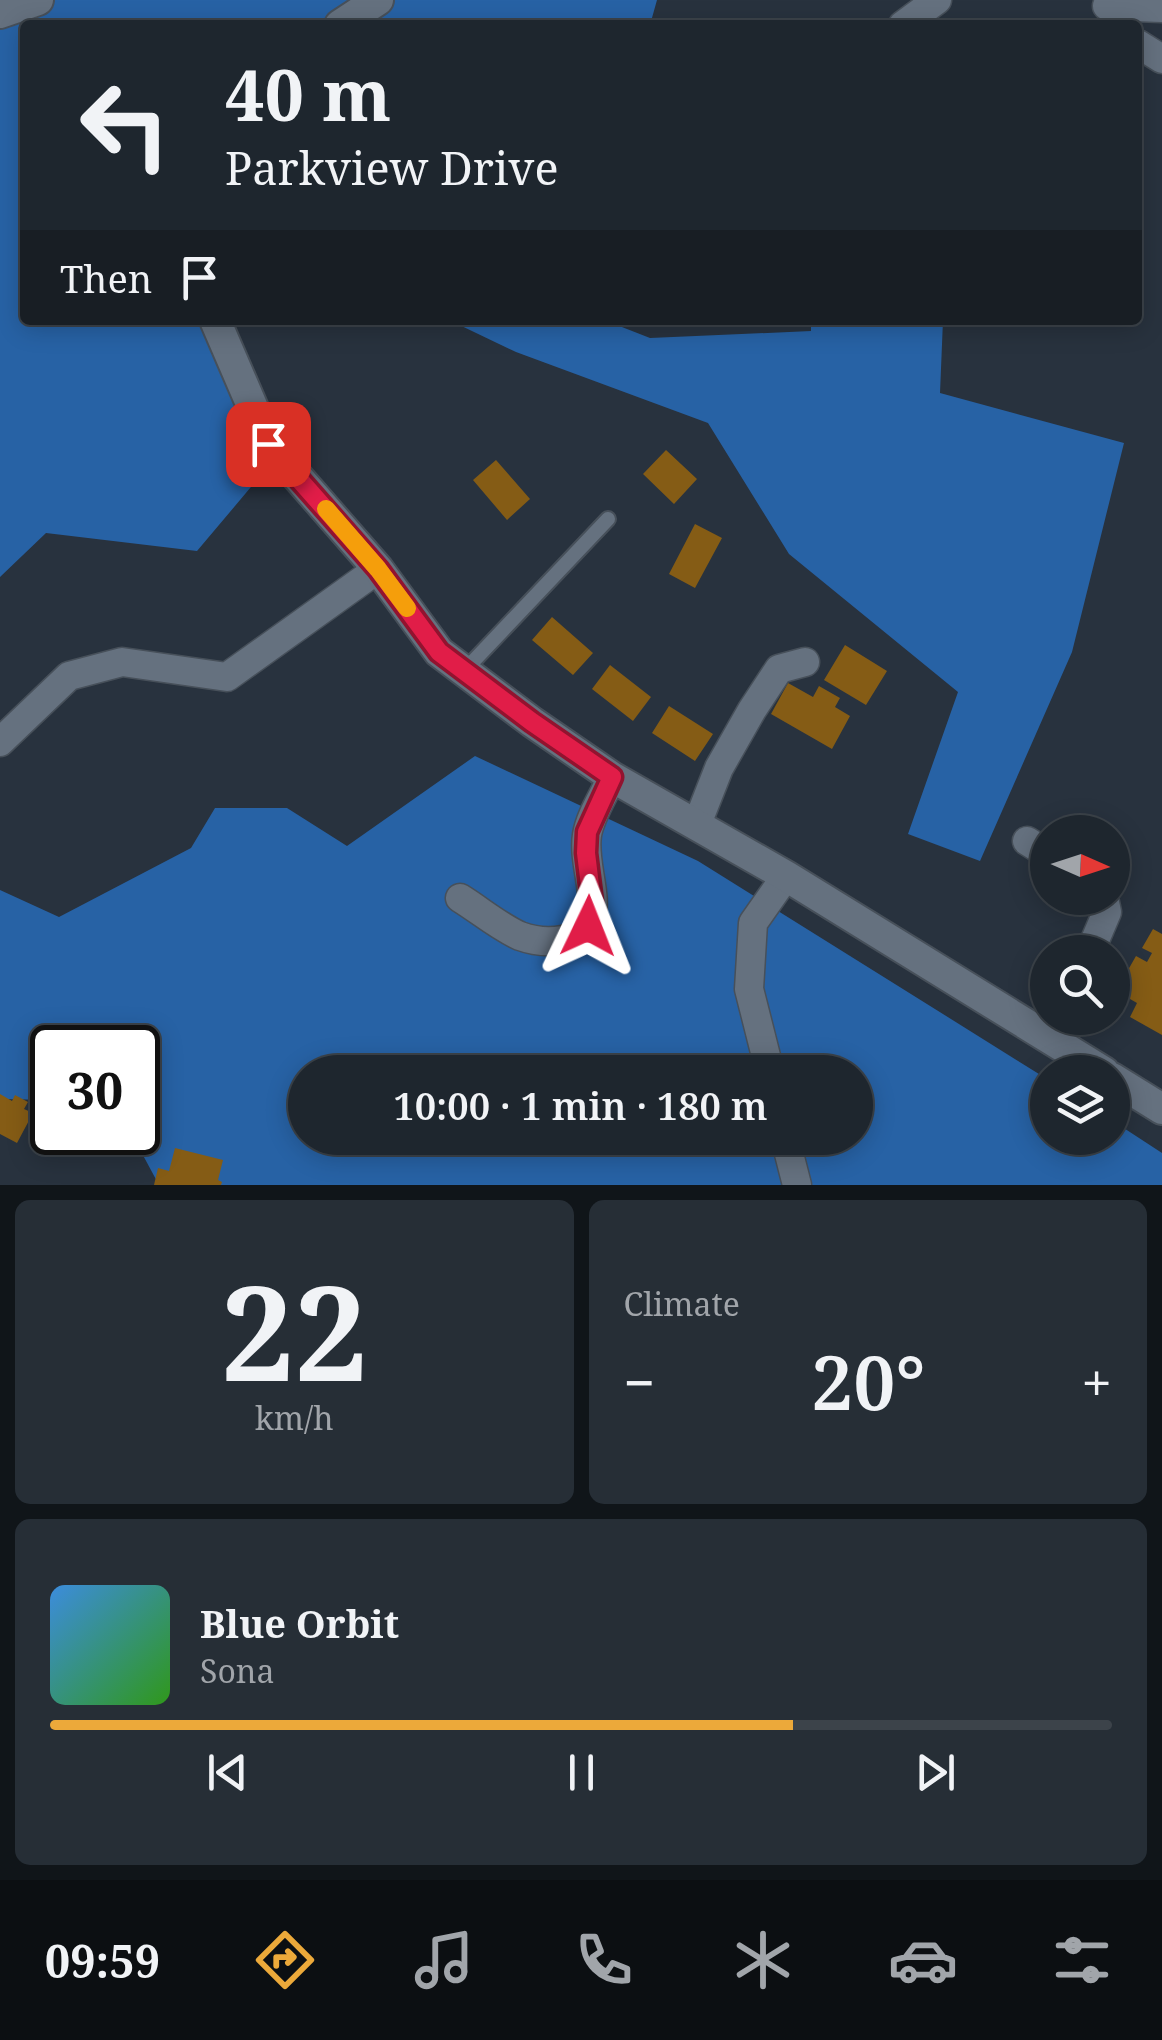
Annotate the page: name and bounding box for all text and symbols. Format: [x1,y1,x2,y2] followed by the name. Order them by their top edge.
[225,46,391,142] text: 40 m
[60,60,190,190] icon: left
[225,137,559,198] text: Parkview Drive
[172,250,227,305] icon: arrive
[60,252,152,304] text: Then
[226,402,311,487] pin
[241,417,296,472] icon: arrive
[1030,815,1130,915] north arrow
[1030,815,1130,1155] map controls
[536,874,640,978] position arrow
[1030,935,1130,1035] button: search
[30,1025,160,1155] speed limit sign: 30
[1030,1055,1130,1155] button: layers
[393,1079,768,1131] text: 10:00 · 1 min · 180 m
[221,1242,368,1419] text: 22
[624,1282,740,1325] text: Climate
[811,1330,926,1432] text: 20°
[624,1344,655,1419] text: −
[1081,1344,1112,1419] text: +
[255,1396,334,1439] text: km/h
[200,1597,399,1649] text: Blue Orbit
[200,1649,275,1692] text: Sona
[200,1745,255,1800] icon: previous
[554,1745,609,1800] icon: pause
[908,1745,963,1800] icon: next
[250,1925,320,1995] icon: directions
[409,1925,479,1995] icon: music
[569,1925,639,1995] icon: phone
[728,1925,798,1995] icon: climate
[888,1925,958,1995] icon: car
[1047,1925,1117,1995] icon: filters
[45,1930,160,1991] text: 09:59

